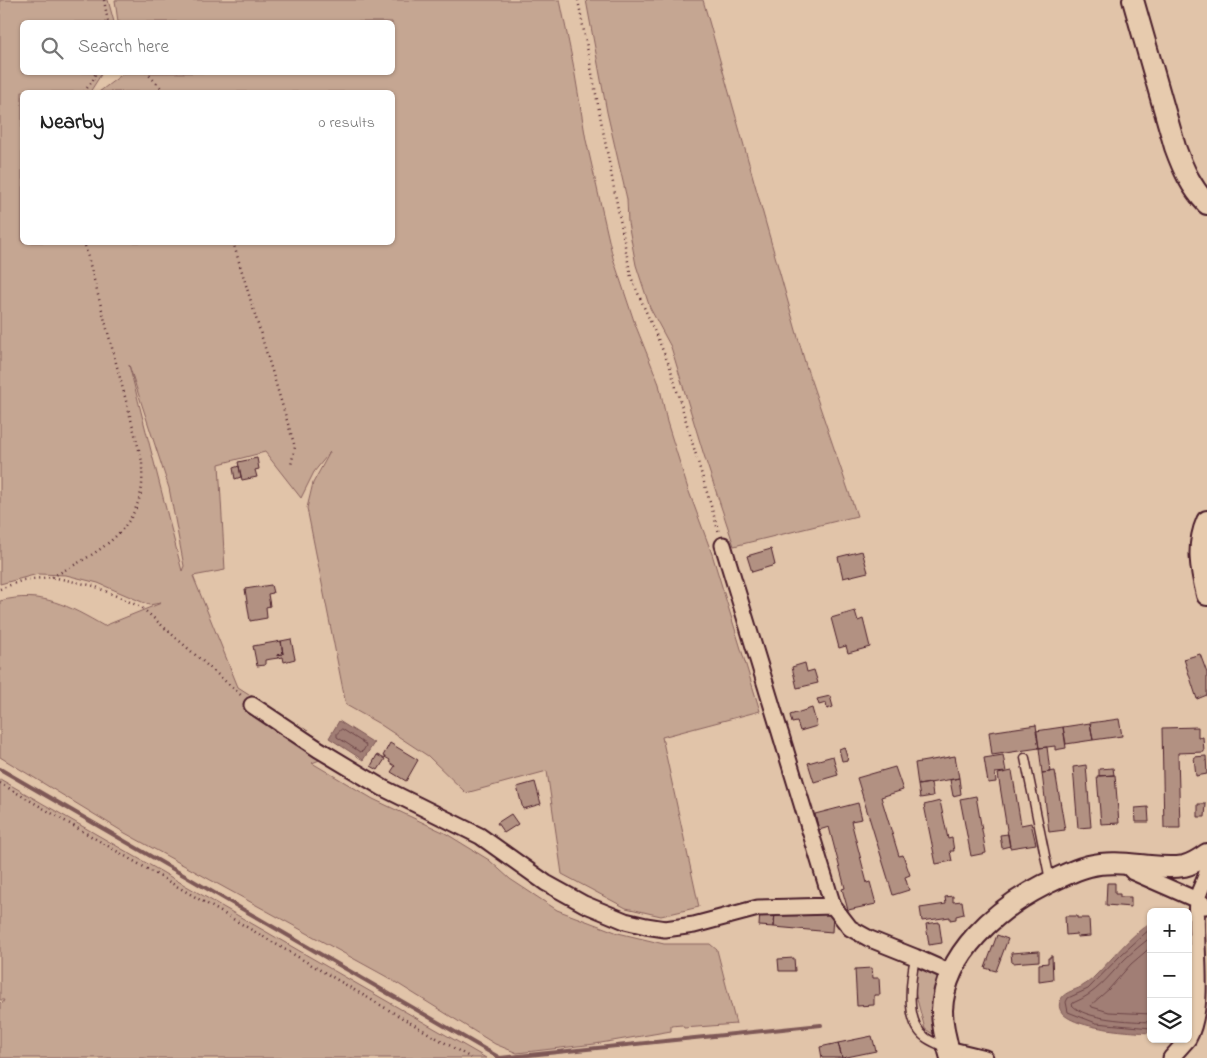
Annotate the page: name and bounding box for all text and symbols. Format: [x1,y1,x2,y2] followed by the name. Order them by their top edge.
[20,20,395,75] search box
[38,34,66,62] icon: search
[78,34,169,61] text: Search here
[40,108,104,138] text: Nearby
[319,111,375,135] text: 0 results
[1147,908,1192,1043] map controls
[1147,908,1192,953] button: +
[1147,953,1192,998] button: −
[1147,998,1192,1043] button: layers

